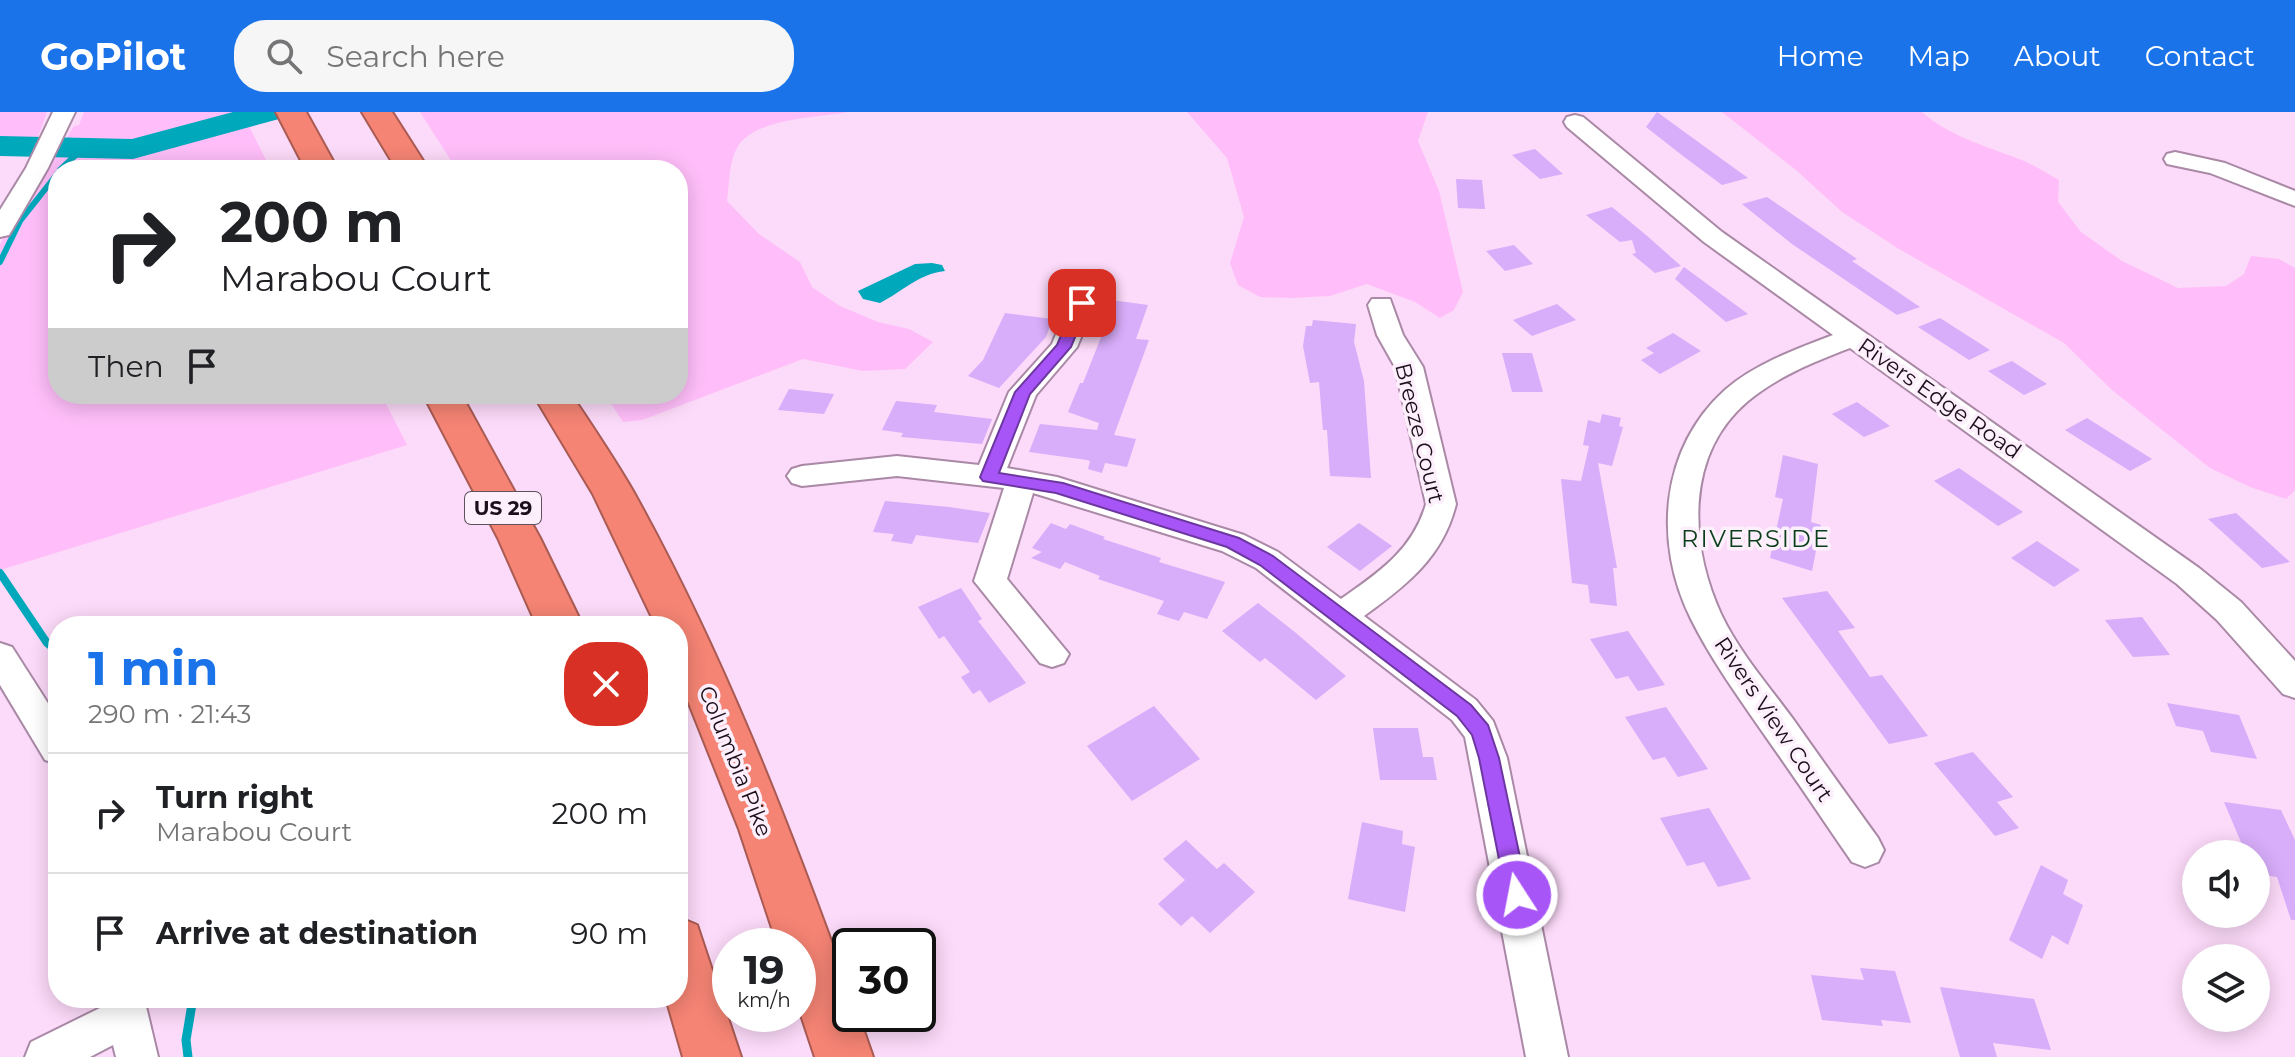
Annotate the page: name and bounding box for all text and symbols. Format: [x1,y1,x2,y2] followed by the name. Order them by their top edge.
[234,20,794,92] search box
[40,33,186,80] text: GoPilot
[262,34,306,78] icon: search
[326,38,505,75] text: Search here
[1777,39,1864,73] text: Home
[1908,39,1970,73] text: Map
[2014,39,2101,73] text: About
[2145,39,2255,73] text: Contact
[220,188,404,256] text: 200 m
[88,192,192,296] icon: right
[220,256,492,300] text: Marabou Court
[1048,269,1116,337] pin
[1060,281,1104,325] icon: arrive
[1853,332,2027,465] street label: Rivers Edge Road
[180,344,224,388] icon: arrive
[88,348,164,385] text: Then
[1389,360,1450,506] street label: Breeze Court
[465,492,541,524] road number: US 29
[1681,524,1831,553] district label: RIVERSIDE
[1708,632,1839,807] street label: Rivers View Court
[88,639,218,697] text: 1 min
[564,642,648,726] button: close
[693,682,778,841] street label: Columbia Pike
[88,698,252,730] text: 290 m · 21:43
[156,779,313,816] text: Turn right
[88,791,132,835] icon: right
[552,795,648,832] text: 200 m
[156,816,352,848] text: Marabou Court
[2182,840,2270,1032] map controls
[2182,840,2270,928] button: sound
[1475,853,1559,937] position arrow
[88,911,132,955] icon: arrive
[156,915,478,952] text: Arrive at destination
[570,915,648,952] text: 90 m
[832,928,936,1032] speed limit sign: 30
[2182,944,2270,1032] button: layers
[743,945,785,994] text: 19
[737,988,791,1012] text: km/h

